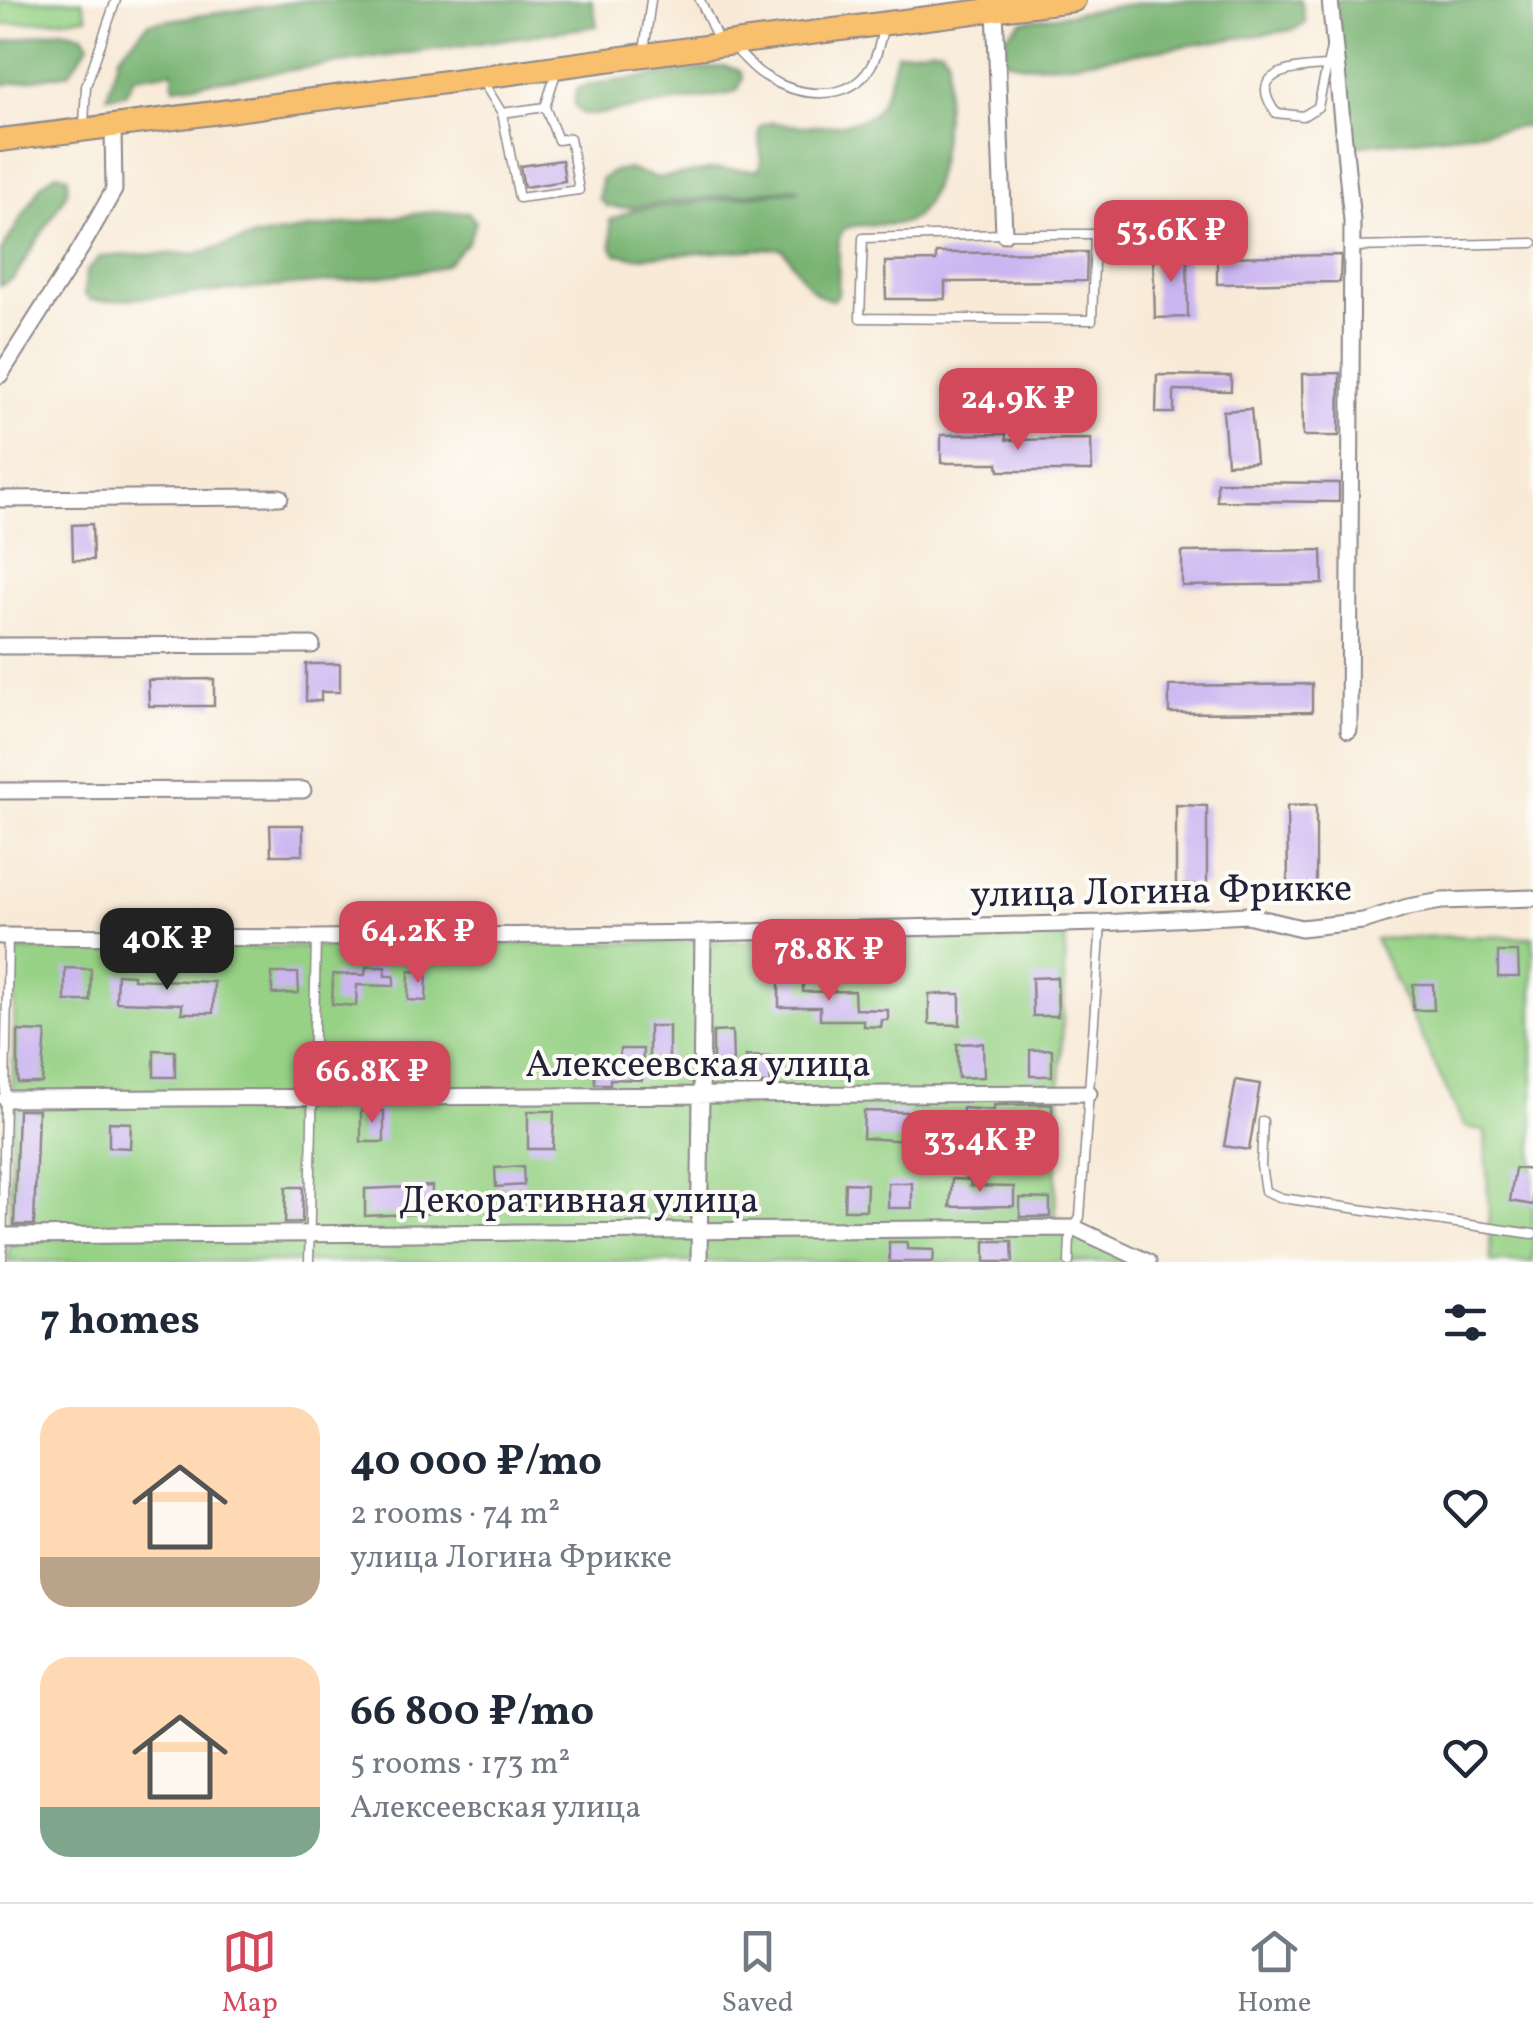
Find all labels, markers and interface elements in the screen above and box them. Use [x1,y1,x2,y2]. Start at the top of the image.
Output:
pin: 53.6K ₽ [1079,200,1263,285]
text: 53.6K ₽ [1116,210,1226,254]
pin: 24.9K ₽ [926,368,1110,453]
text: 24.9K ₽ [961,378,1075,422]
street label: улица Логина Фрикке [970,864,1353,923]
pin: 64.2K ₽ [326,901,510,986]
pin: 40K ₽ [97,908,237,993]
text: 64.2K ₽ [361,911,475,955]
text: 40K ₽ [122,918,212,962]
pin: 78.8K ₽ [737,919,921,1004]
text: 78.8K ₽ [774,929,884,973]
street label: Алексеевская улица [525,1040,871,1093]
pin: 66.8K ₽ [280,1041,464,1126]
text: 66.8K ₽ [315,1051,429,1095]
pin: 33.4K ₽ [888,1110,1072,1195]
text: 33.4K ₽ [924,1120,1036,1164]
street label: Декоративная улица [399,1176,759,1229]
text: 7 homes [40,1293,200,1352]
icon: filters [1438,1295,1493,1350]
text: 40 000 ₽/mo [350,1434,602,1493]
icon: home [120,1447,240,1567]
icon: heart [1438,1480,1493,1535]
text: 2 rooms · 74 m² [350,1493,560,1537]
text: улица Логина Фрикке [350,1537,672,1581]
text: 66 800 ₽/mo [350,1684,594,1743]
icon: home [120,1697,240,1817]
icon: heart [1438,1730,1493,1785]
text: 5 rooms · 173 m² [350,1743,570,1787]
text: Алексеевская улица [350,1787,641,1831]
tab: Map [222,1924,278,2023]
tab: Saved [721,1924,794,2023]
tab: Home [1237,1924,1311,2023]

